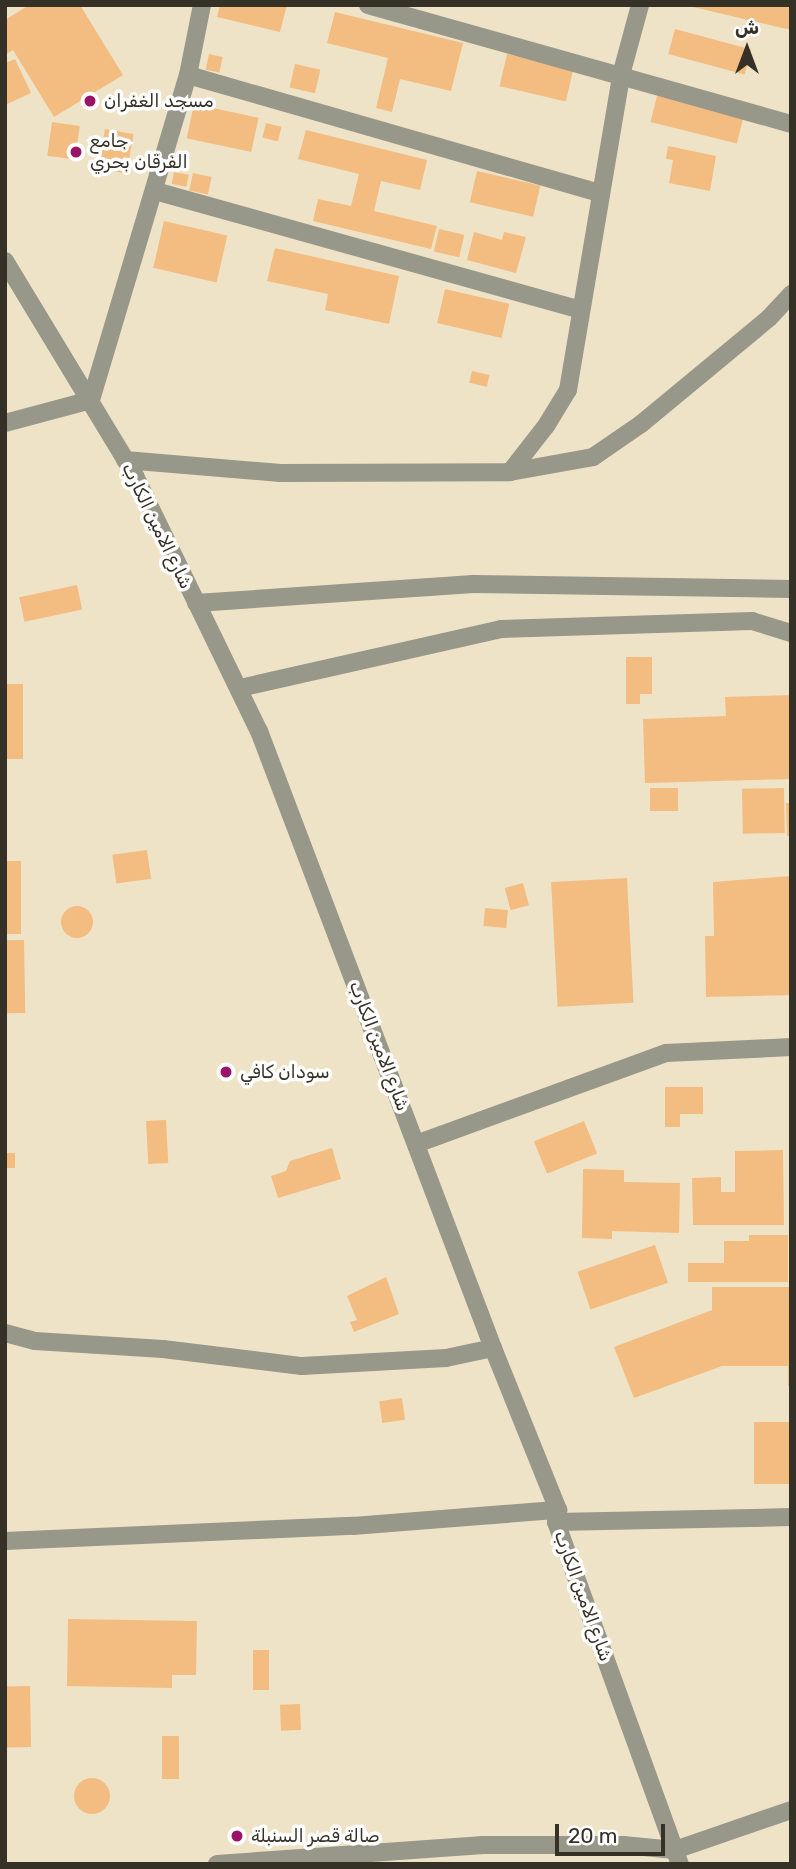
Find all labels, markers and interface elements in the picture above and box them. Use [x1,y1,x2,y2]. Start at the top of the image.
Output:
north arrow [712,14,782,84]
text: ش [735,16,759,39]
place label: مسجد الغفران [104,90,214,112]
marker: مسجد الغفران [82,93,98,109]
place label: جامع الفرقان بحري [90,131,188,174]
marker: جامع الفرقان بحري [68,144,84,160]
street label: شارع الامين الكارب [117,460,197,592]
street label: شارع الامين الكارب [344,978,414,1114]
place label: سودان كافي [240,1061,330,1083]
marker: سودان كافي [218,1064,234,1080]
street label: شارع الامين الكارب [549,1528,617,1664]
scale bar [558,1810,668,1854]
text: 20 m [568,1823,617,1848]
place label: صالة قصر السنبلة [251,1825,379,1847]
marker: صالة قصر السنبلة [229,1828,245,1844]

